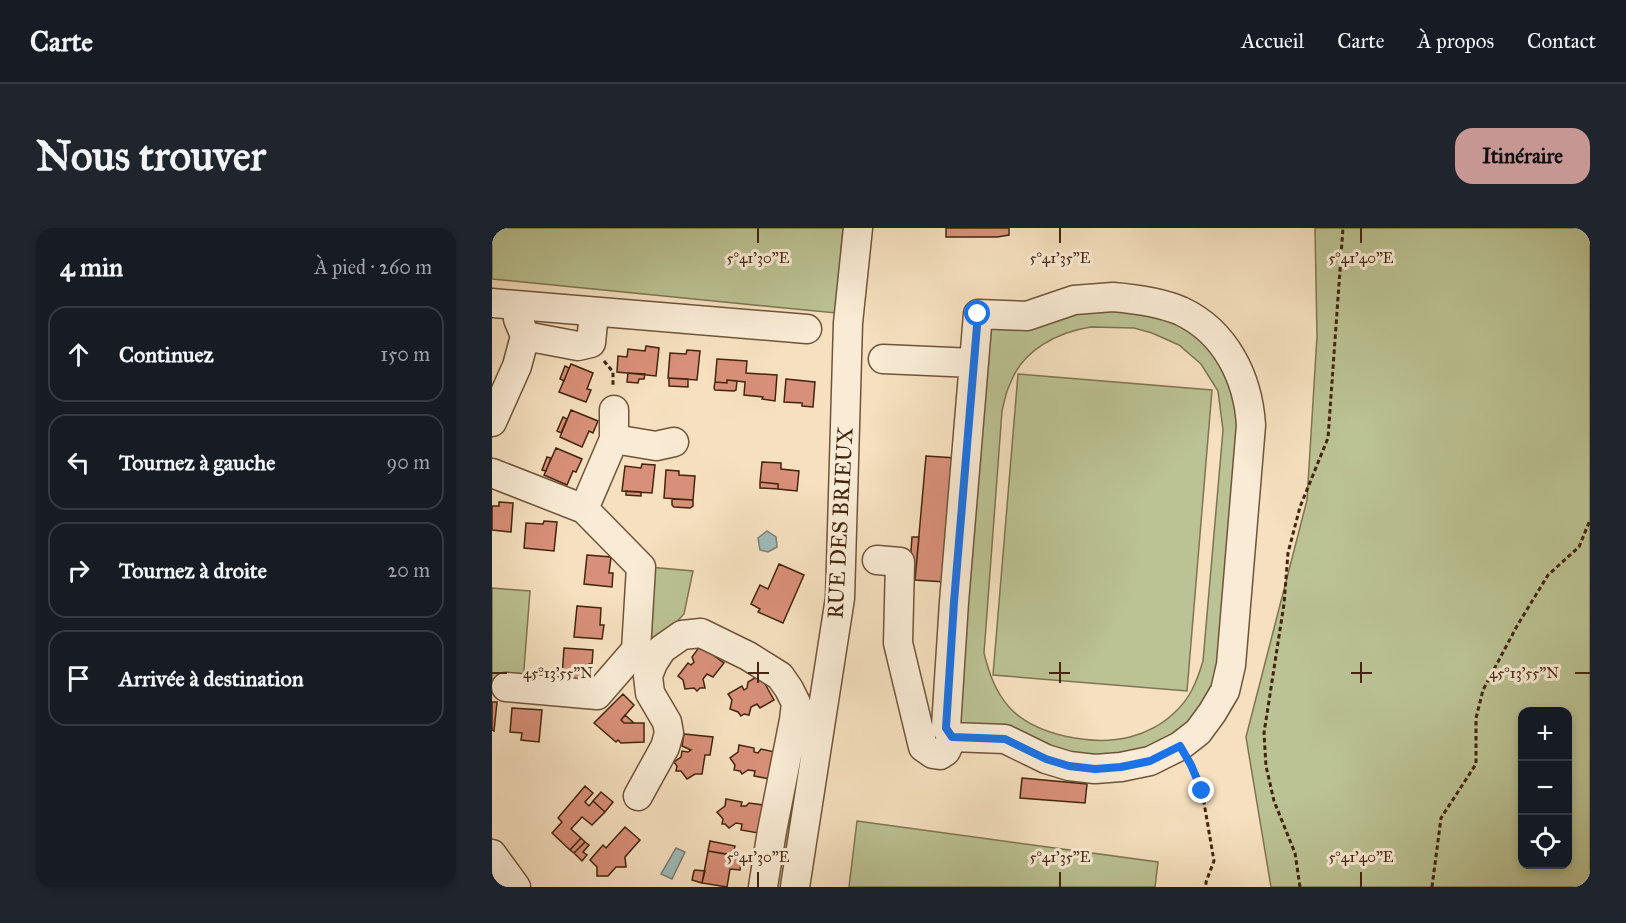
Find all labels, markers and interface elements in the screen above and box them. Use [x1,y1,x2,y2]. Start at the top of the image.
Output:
text: Carte [30,24,93,59]
text: Accueil [1241,28,1304,54]
text: Carte [1337,28,1385,54]
text: À propos [1418,28,1494,54]
text: Contact [1527,28,1596,54]
button: Itinéraire [1455,128,1590,184]
text: Nous trouver [36,130,266,182]
text: 5°41'30"E [727,249,790,267]
text: 5°41'35"E [1029,249,1091,267]
text: 5°41'40"E [1328,249,1394,267]
text: 4 min [60,251,123,283]
text: À pied · 260 m [315,255,432,279]
route start [964,300,990,326]
icon: ahead [62,338,95,371]
text: Continuez [119,341,214,368]
text: 150 m [380,342,430,366]
street label: RUE DES BRIEUX [821,426,859,620]
icon: left [62,446,95,479]
text: Tournez à gauche [119,449,275,476]
text: 90 m [387,450,430,474]
icon: right [62,554,95,587]
text: Tournez à droite [119,557,267,584]
text: 20 m [387,558,430,582]
icon: arrive [62,662,95,695]
text: 45°13'55"N [523,664,593,682]
text: 45°13'55"N [1489,664,1559,682]
text: Arrivée à destination [119,665,304,692]
map controls [1518,707,1572,869]
button: + [1518,707,1572,761]
button: − [1518,761,1572,815]
route end [1188,777,1214,803]
button: locate [1518,815,1572,869]
text: 5°41'30"E [727,848,790,866]
text: 5°41'35"E [1029,848,1091,866]
text: 5°41'40"E [1328,848,1394,866]

